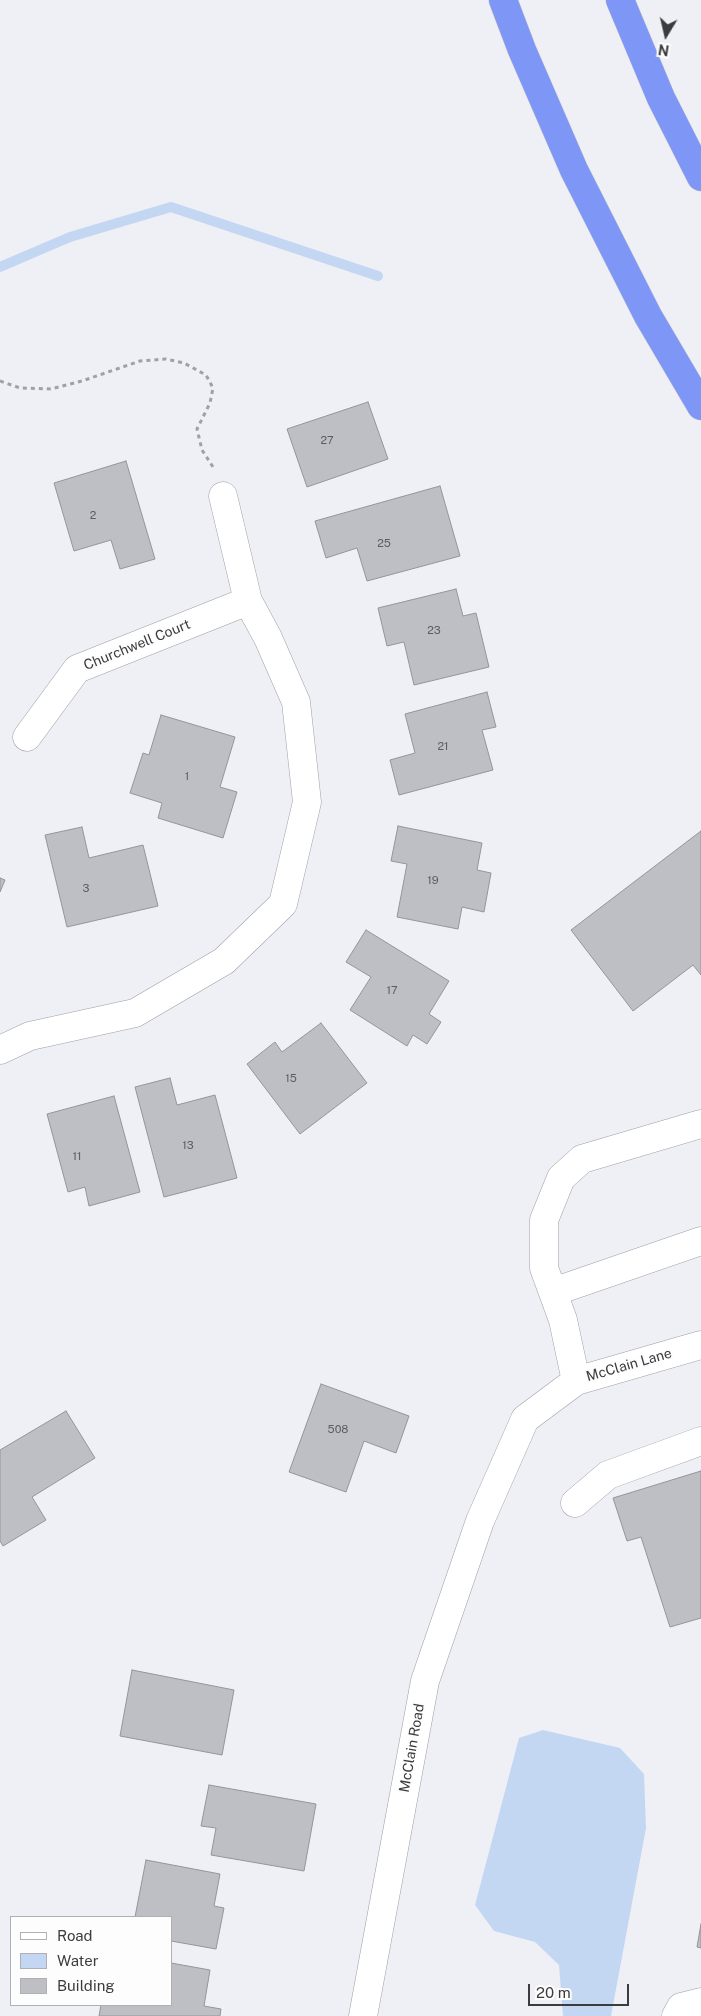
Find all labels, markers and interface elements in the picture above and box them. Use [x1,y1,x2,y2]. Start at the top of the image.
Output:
north arrow [641,10,691,60]
text: N [657,41,670,59]
house number: 27 [320,434,334,448]
house number: 2 [90,509,96,523]
house number: 25 [377,537,391,551]
street label: Churchwell Court [81,616,193,674]
house number: 23 [427,624,441,638]
house number: 21 [437,740,449,754]
house number: 1 [185,770,189,784]
house number: 19 [427,874,439,888]
house number: 3 [83,882,89,896]
house number: 17 [386,984,398,998]
house number: 15 [285,1072,297,1086]
house number: 13 [182,1139,194,1153]
house number: 11 [73,1150,81,1164]
street label: McClain Lane [584,1345,674,1385]
house number: 508 [328,1423,348,1437]
street label: McClain Road [396,1702,428,1794]
legend [10,1916,172,2006]
text: Road [57,1927,93,1944]
text: Water [57,1952,99,1969]
scale bar [531,1974,632,2006]
text: Building [57,1977,115,1994]
text: 20 m [536,1984,571,2001]

